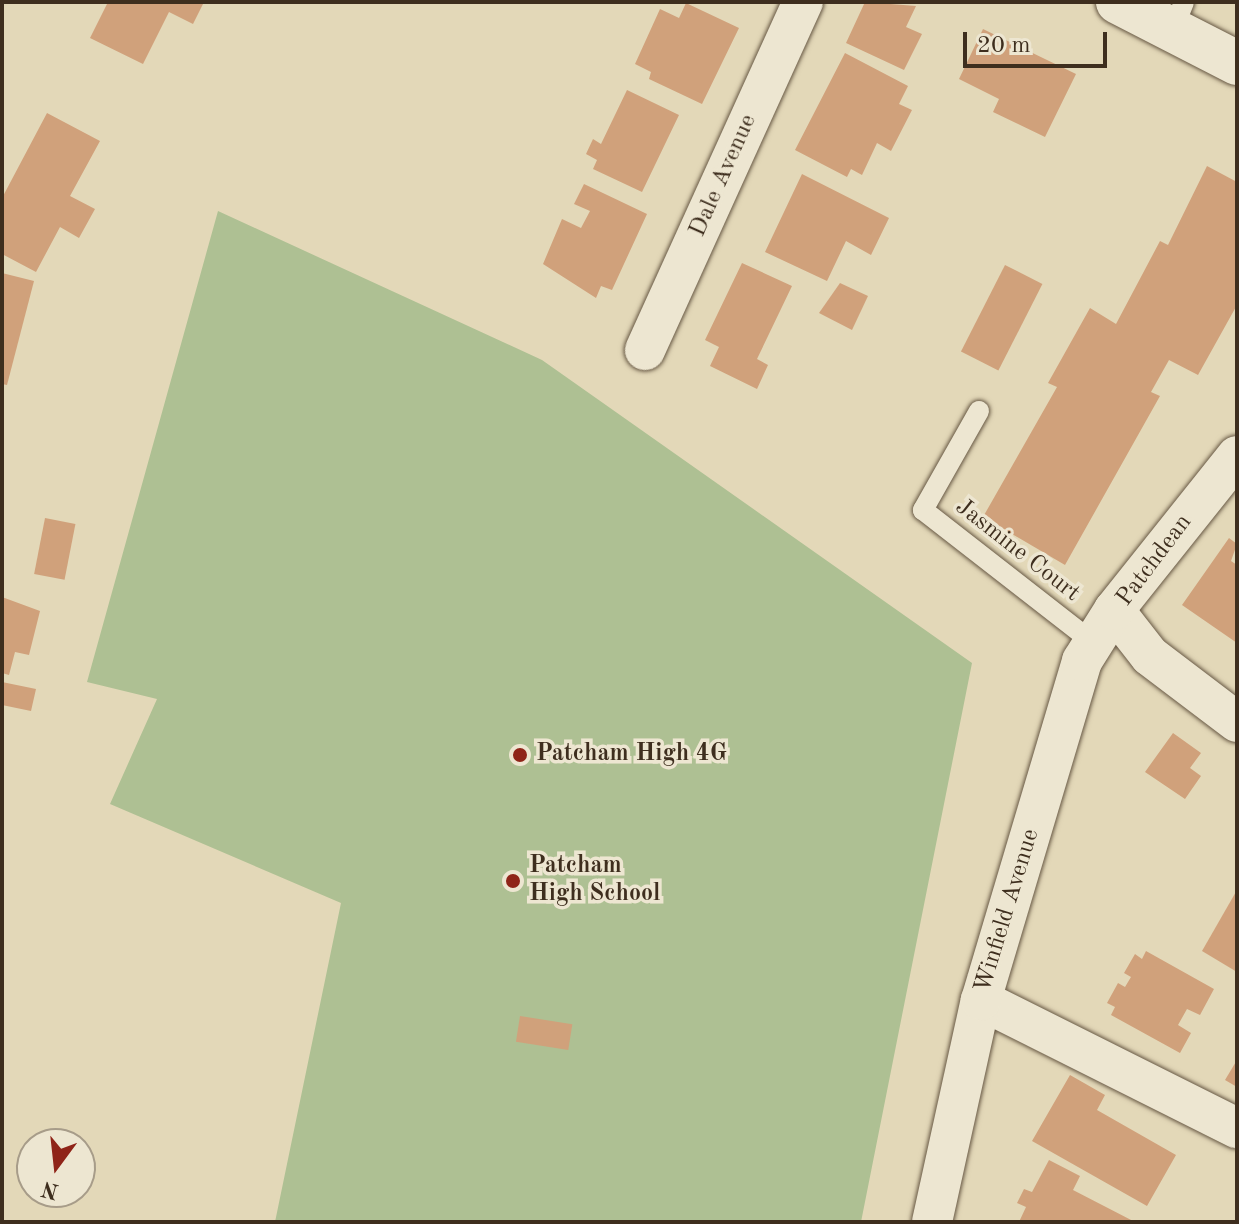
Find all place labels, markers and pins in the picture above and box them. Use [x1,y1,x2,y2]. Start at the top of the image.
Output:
place label: Patcham High 4G [536,741,727,769]
marker: Patcham High 4G [511,746,529,764]
place label: Patcham High School [529,853,660,909]
marker: Patcham High School [504,872,522,890]

